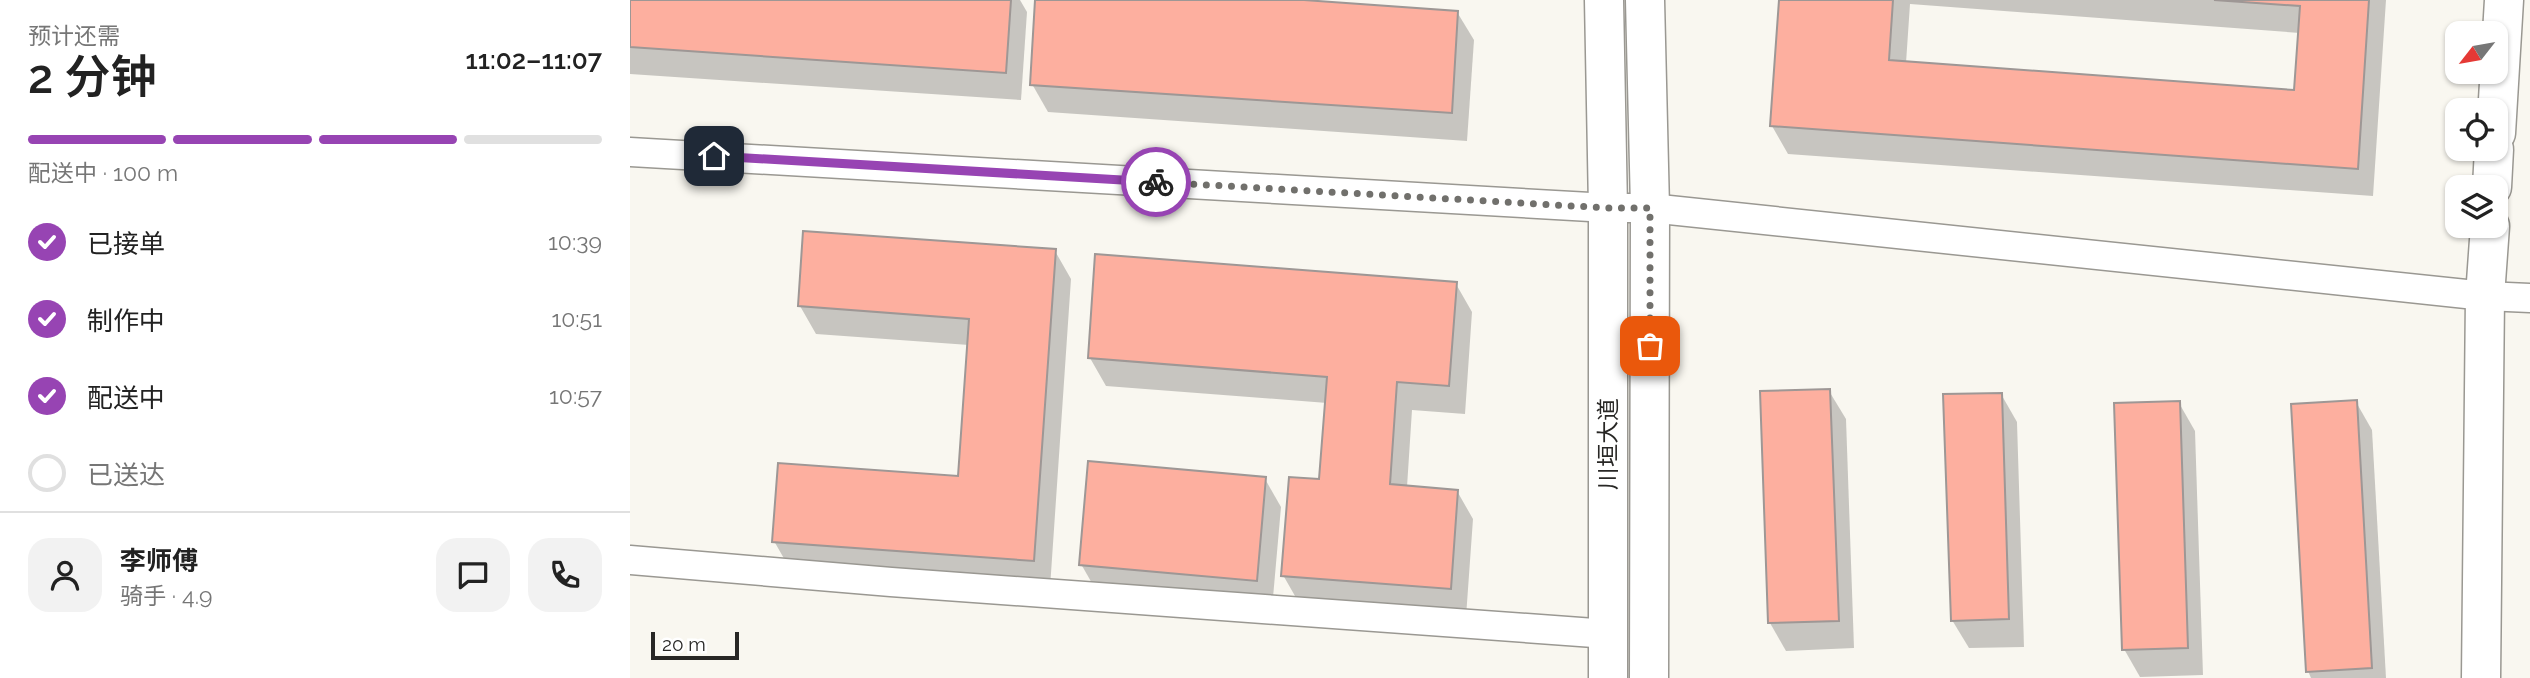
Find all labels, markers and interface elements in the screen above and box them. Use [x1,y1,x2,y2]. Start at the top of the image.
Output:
north arrow [2445,21,2508,84]
map controls [2445,21,2508,238]
text: 预计还需 [28,22,120,49]
text: 11:02–11:07 [466,45,602,75]
text: 2 分钟 [28,50,157,104]
button: locate [2445,98,2508,161]
pin [684,126,744,186]
icon: home [695,137,733,175]
courier [1121,147,1191,217]
text: 配送中 · 100 m [28,159,178,186]
icon: bike [1137,163,1175,201]
button: layers [2445,175,2508,238]
icon: check [28,223,66,261]
text: 10:39 [548,228,602,255]
text: 已接单 [87,229,165,259]
icon: check [28,300,66,338]
text: 10:51 [551,305,602,332]
text: 制作中 [87,306,165,336]
pin [1620,316,1680,376]
icon: bag [1631,327,1669,365]
icon: check [28,377,66,415]
text: 10:57 [549,382,602,409]
text: 配送中 [87,383,165,413]
street label: 川垣大道 [1594,398,1621,490]
text: 已送达 [87,460,165,490]
button: person [28,538,102,612]
button: chat [436,538,510,612]
button: phone [528,538,602,612]
text: 李师傅 [120,546,198,576]
text: 骑手 · 4.9 [120,582,212,609]
scale bar [651,629,738,661]
text: 20 m [662,633,706,655]

